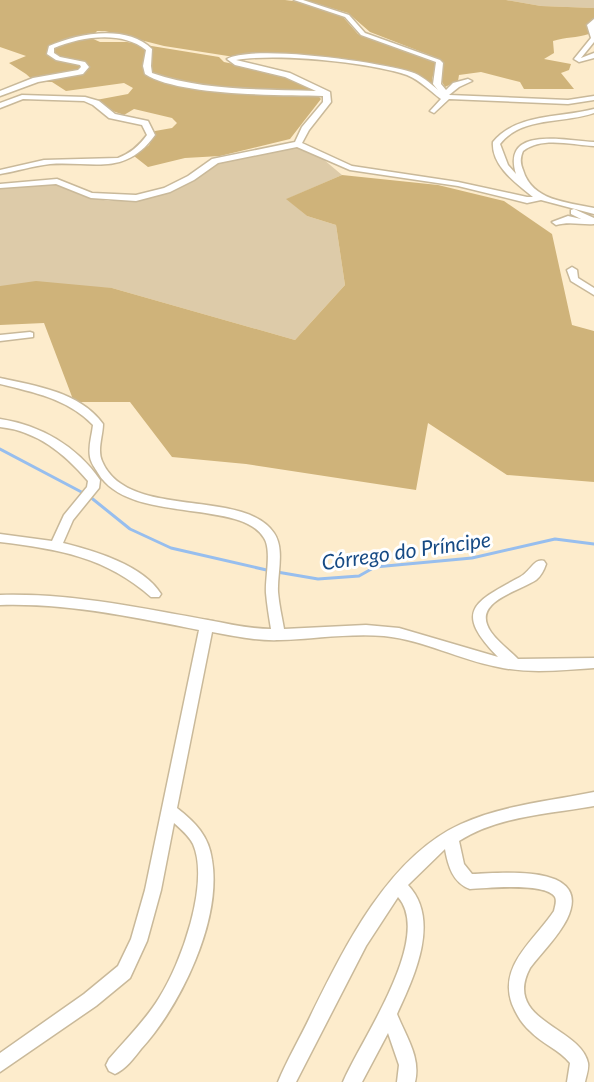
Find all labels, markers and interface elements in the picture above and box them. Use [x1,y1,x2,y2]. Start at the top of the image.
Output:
water label: Córrego do Príncipe [320,526,492,574]

